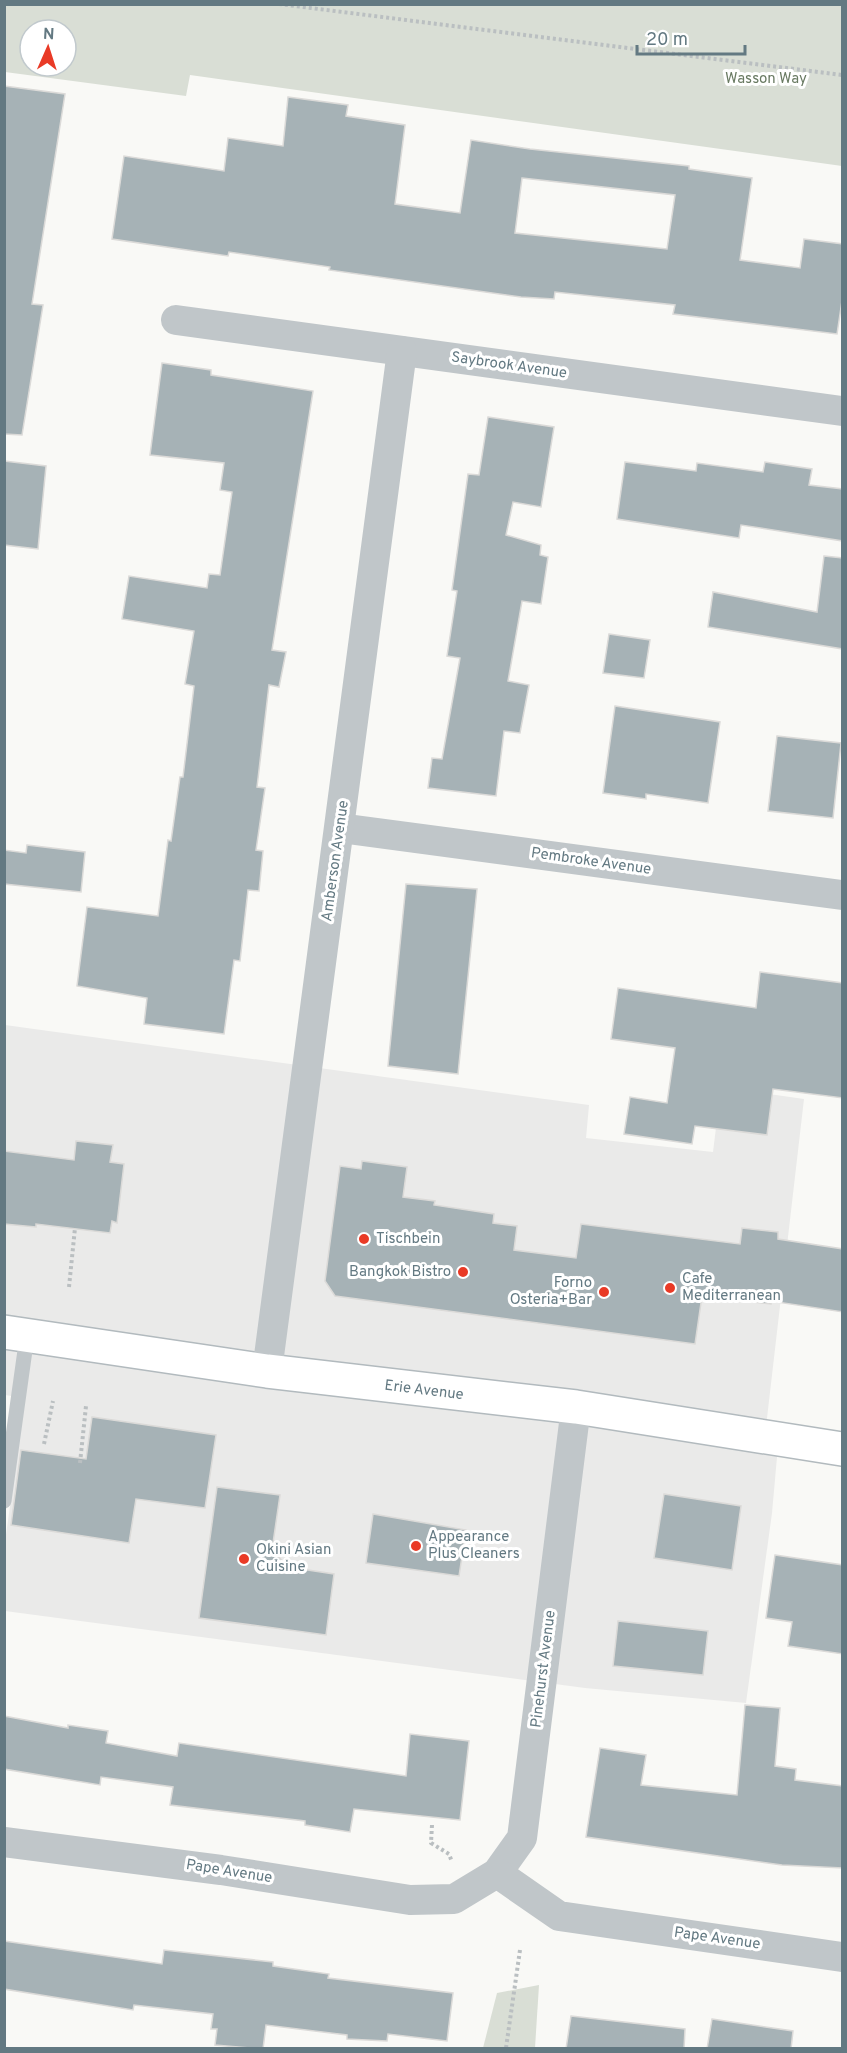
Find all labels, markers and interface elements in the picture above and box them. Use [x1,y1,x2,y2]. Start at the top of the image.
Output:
north arrow [18,18,78,78]
scale bar [637,18,745,56]
text: N [42,25,55,45]
text: 20 m [646,29,688,52]
park label: Wasson Way [725,70,807,89]
street label: Saybrook Avenue [450,348,568,384]
street label: Amberson Avenue [318,799,354,923]
street label: Pembroke Avenue [530,844,652,880]
place label: Tischbein [376,1230,440,1249]
marker: Tischbein [357,1232,371,1246]
place label: Bangkok Bistro [349,1263,451,1282]
marker: Bangkok Bistro [456,1265,470,1279]
place label: Cafe Mediterranean [682,1270,781,1306]
place label: Forno Osteria+Bar [510,1274,592,1310]
marker: Cafe Mediterranean [663,1281,677,1295]
marker: Forno Osteria+Bar [597,1285,611,1299]
street label: Erie Avenue [383,1377,465,1405]
place label: Appearance Plus Cleaners [428,1528,520,1564]
marker: Appearance Plus Cleaners [409,1539,423,1553]
place label: Okini Asian Cuisine [256,1541,331,1577]
marker: Okini Asian Cuisine [237,1552,251,1566]
street label: Pinehurst Avenue [527,1609,561,1729]
street label: Pape Avenue [185,1856,273,1888]
street label: Pape Avenue [673,1924,761,1954]

